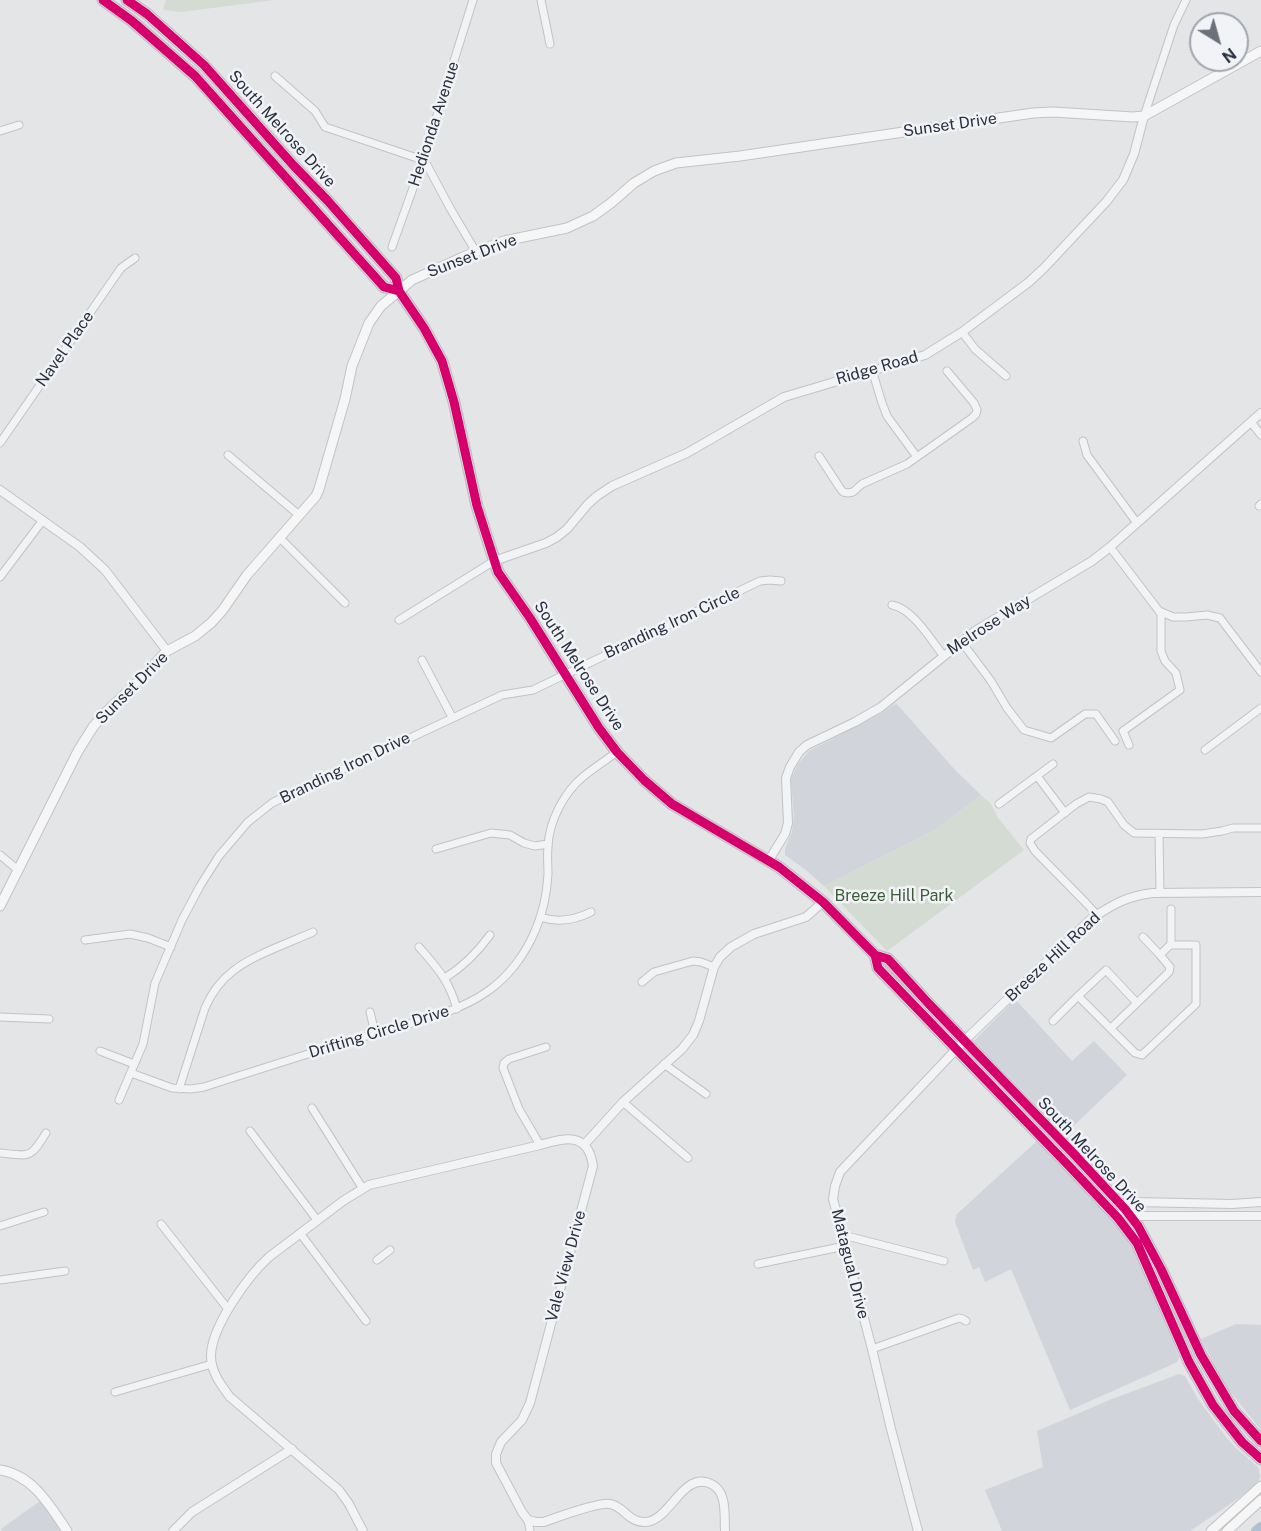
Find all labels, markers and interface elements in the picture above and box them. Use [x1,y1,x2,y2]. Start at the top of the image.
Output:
north arrow [1189,12,1249,72]
text: N [1218,44,1240,67]
street label: Hedionda Avenue [405,59,463,189]
street label: South Melrose Drive [224,67,340,191]
street label: Sunset Drive [902,109,998,141]
street label: Sunset Drive [424,230,520,282]
street label: Navel Place [32,308,98,390]
street label: Ridge Road [834,347,920,389]
street label: Branding Iron Circle [601,583,743,663]
street label: Melrose Way [944,591,1034,659]
street label: South Melrose Drive [530,598,628,734]
street label: Sunset Drive [92,648,172,728]
street label: Branding Iron Drive [277,728,413,808]
park label: Breeze Hill Park [834,886,954,906]
street label: Breeze Hill Road [1001,908,1105,1006]
street label: Drifting Circle Drive [306,1001,452,1063]
street label: South Melrose Drive [1034,1093,1150,1217]
street label: Matagual Drive [827,1207,873,1321]
street label: Vale View Drive [542,1208,590,1324]

